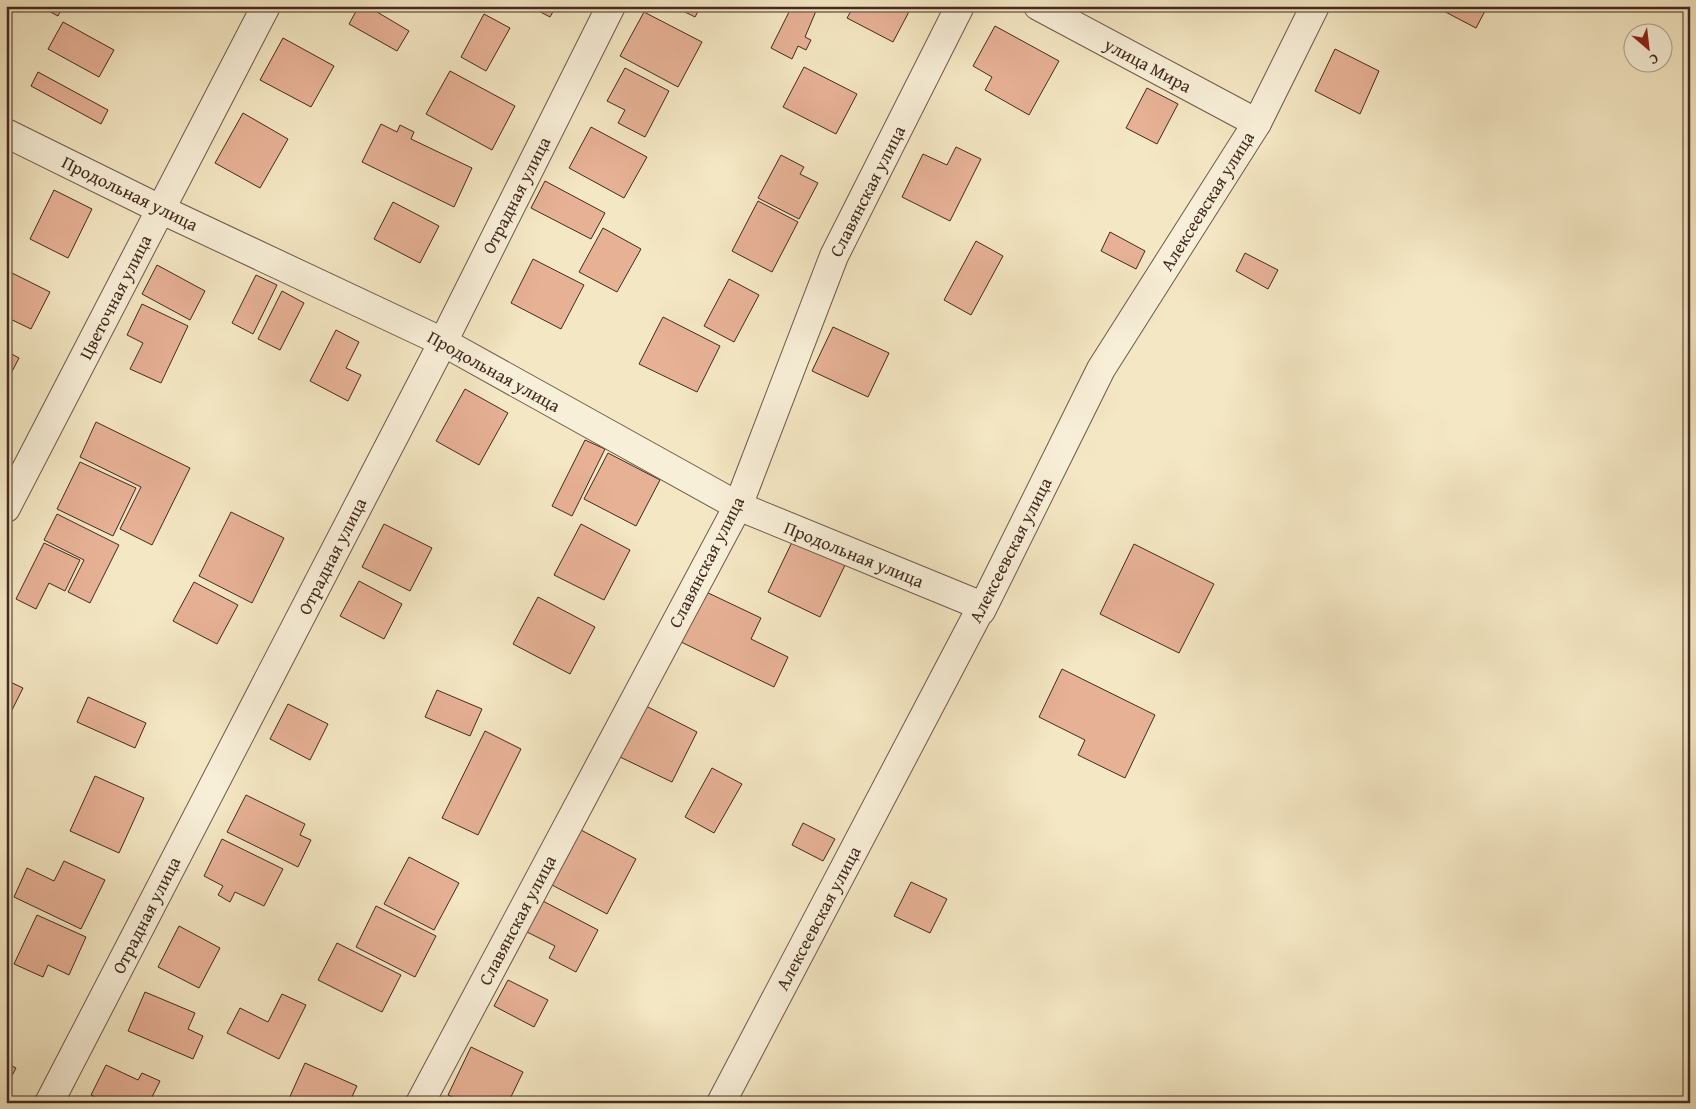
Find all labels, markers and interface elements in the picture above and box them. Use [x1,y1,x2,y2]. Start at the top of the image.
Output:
north arrow [1624,22,1674,72]
street label: улица Мира [1099,30,1197,100]
text: С [1646,49,1662,70]
street label: Славянская улица [822,120,912,261]
street label: Алексеевская улица [1153,126,1261,276]
street label: Отрадная улица [475,131,557,258]
street label: Продольная улица [57,148,203,238]
street label: Цветочная улица [72,229,158,364]
street label: Продольная улица [422,323,566,419]
street label: Алексеевская улица [962,472,1059,627]
street label: Славянская улица [661,491,751,632]
street label: Отрадная улица [291,492,373,619]
street label: Продольная улица [780,514,928,595]
street label: Алексеевская улица [769,841,868,995]
street label: Славянская улица [471,850,563,990]
street label: Отрадная улица [105,851,187,978]

